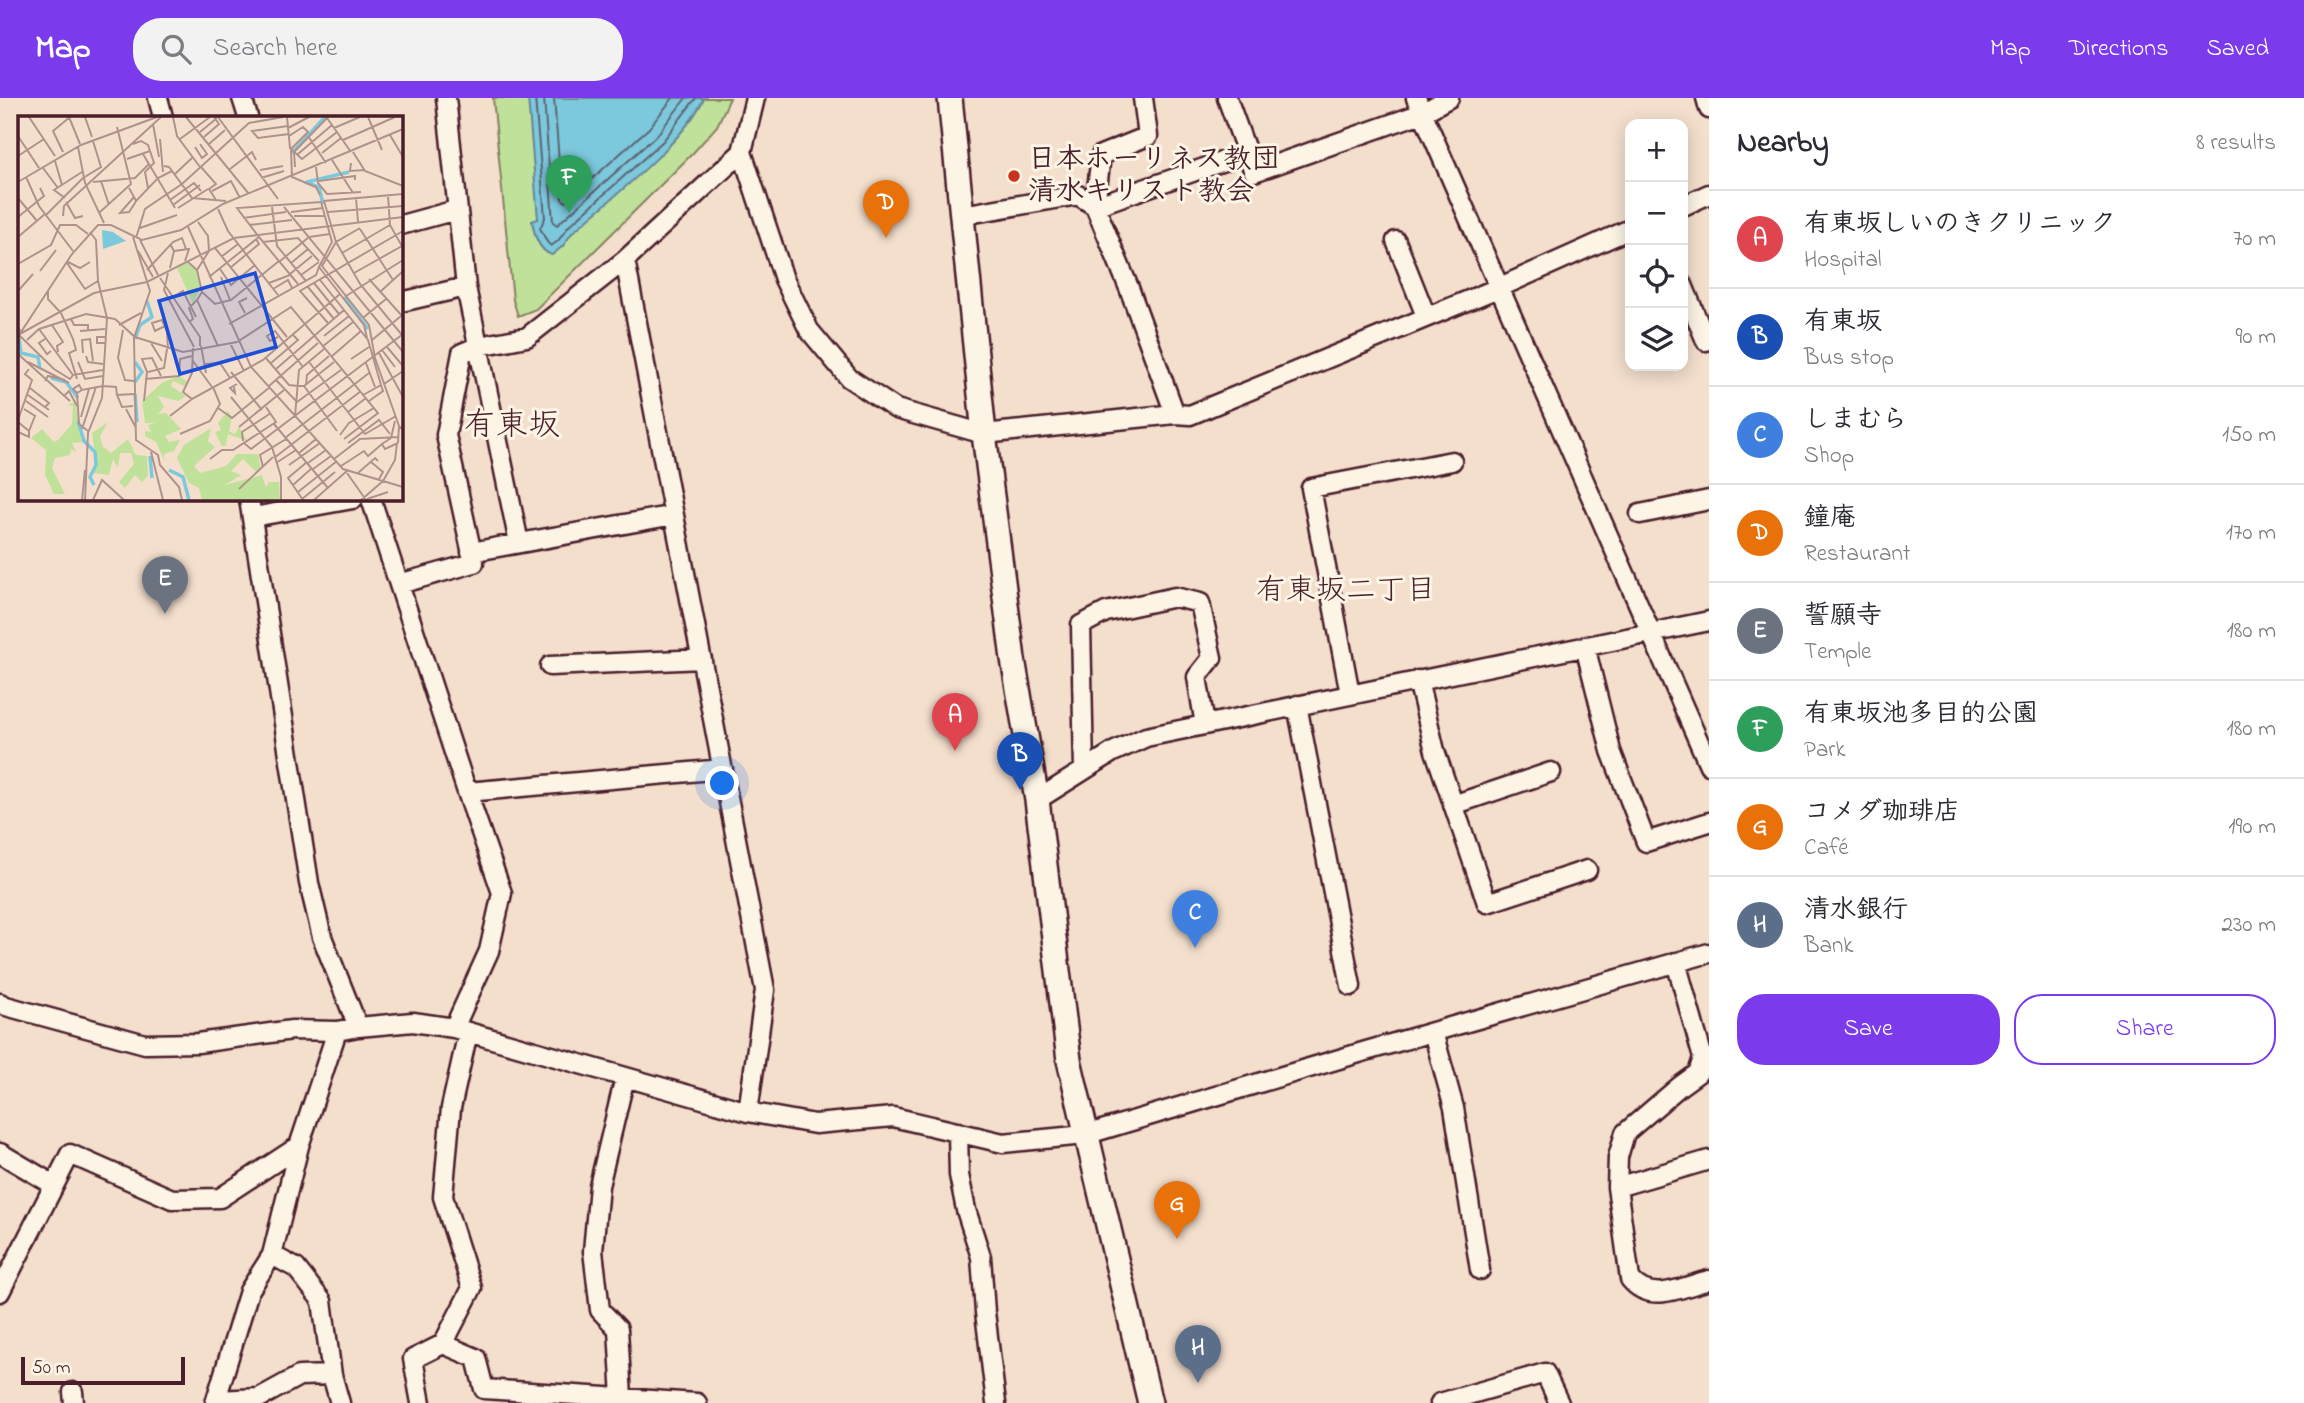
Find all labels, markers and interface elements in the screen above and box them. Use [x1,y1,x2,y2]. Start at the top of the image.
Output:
search box [133,18,623,81]
text: Map [35,25,91,73]
icon: search [157,30,195,68]
text: Search here [213,30,337,68]
text: Map [1990,32,2031,67]
text: Directions [2069,32,2168,67]
text: Saved [2206,32,2269,67]
inset map [18,116,402,500]
map controls [1625,119,1688,371]
button: + [1625,119,1688,182]
text: Nearby [1737,122,1829,166]
text: 8 results [2196,127,2276,160]
place label: 日本ホーリネス教団 清水キリスト教会 [1028,140,1279,213]
pin: F [546,155,592,213]
marker: 日本ホーリネス教団 清水キリスト教会 [1006,168,1022,184]
pin: D [863,180,909,238]
button: − [1625,182,1688,245]
text: 有東坂しいのきクリニック [1804,206,2116,244]
text: A [1753,223,1767,256]
text: 70 m [2233,223,2276,256]
text: Hospital [1804,244,1882,277]
button: locate [1625,245,1688,308]
text: 有東坂 [1804,304,1882,342]
button: layers [1625,308,1688,371]
text: B [1752,321,1768,354]
text: 90 m [2236,321,2276,354]
text: Bus stop [1804,342,1894,375]
text: しまむら [1804,402,1908,440]
district label: 有東坂 [464,403,560,450]
text: C [1754,419,1766,452]
text: 150 m [2222,419,2276,452]
text: Shop [1804,440,1854,473]
text: 鐘庵 [1804,500,1856,538]
text: D [1752,517,1768,550]
text: 170 m [2226,517,2276,550]
text: Restaurant [1804,538,1911,571]
pin: E [142,556,188,614]
district label: 有東坂二丁目 [1256,570,1436,614]
text: 誓願寺 [1804,598,1882,636]
text: E [1753,615,1767,648]
text: 180 m [2227,615,2276,648]
text: Temple [1804,636,1871,669]
pin: A [932,693,978,751]
text: 有東坂池多目的公園 [1804,696,2038,734]
text: F [1753,713,1767,746]
text: 180 m [2227,713,2276,746]
pin: B [997,732,1043,790]
text: Park [1804,734,1846,767]
your location [705,766,739,800]
text: コメダ珈琲店 [1804,794,1960,832]
text: G [1753,811,1767,844]
text: 190 m [2228,811,2276,844]
text: Café [1804,832,1849,865]
pin: C [1172,890,1218,948]
text: 清水銀行 [1804,892,1908,930]
text: H [1753,909,1767,942]
text: 230 m [2222,909,2276,942]
text: Bank [1804,930,1853,963]
button: Save [1737,994,2000,1065]
button: Share [2014,994,2276,1065]
pin: G [1154,1181,1200,1239]
pin: H [1175,1325,1221,1383]
scale bar [21,1354,186,1386]
text: 50 m [32,1355,71,1382]

